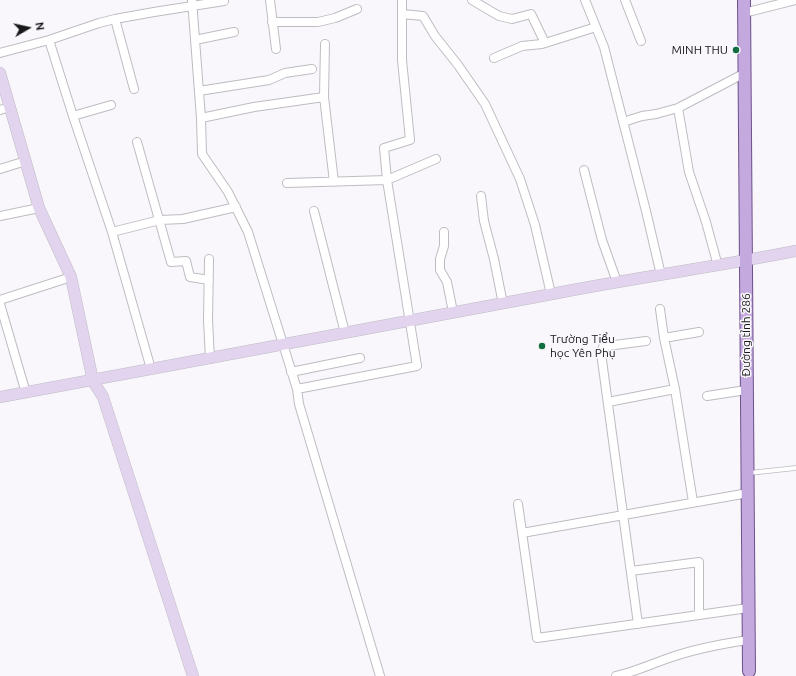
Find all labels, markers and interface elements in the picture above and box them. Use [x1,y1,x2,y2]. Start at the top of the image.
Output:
north arrow [8,8,48,48]
text: N [33,21,46,31]
place label: MINH THU [672,43,728,57]
marker: MINH THU [731,45,741,55]
street label: Đường tỉnh 286 [739,293,753,377]
place label: Trường Tiểu học Yên Phụ [550,332,616,360]
marker: Trường Tiểu học Yên Phụ [537,341,547,351]

